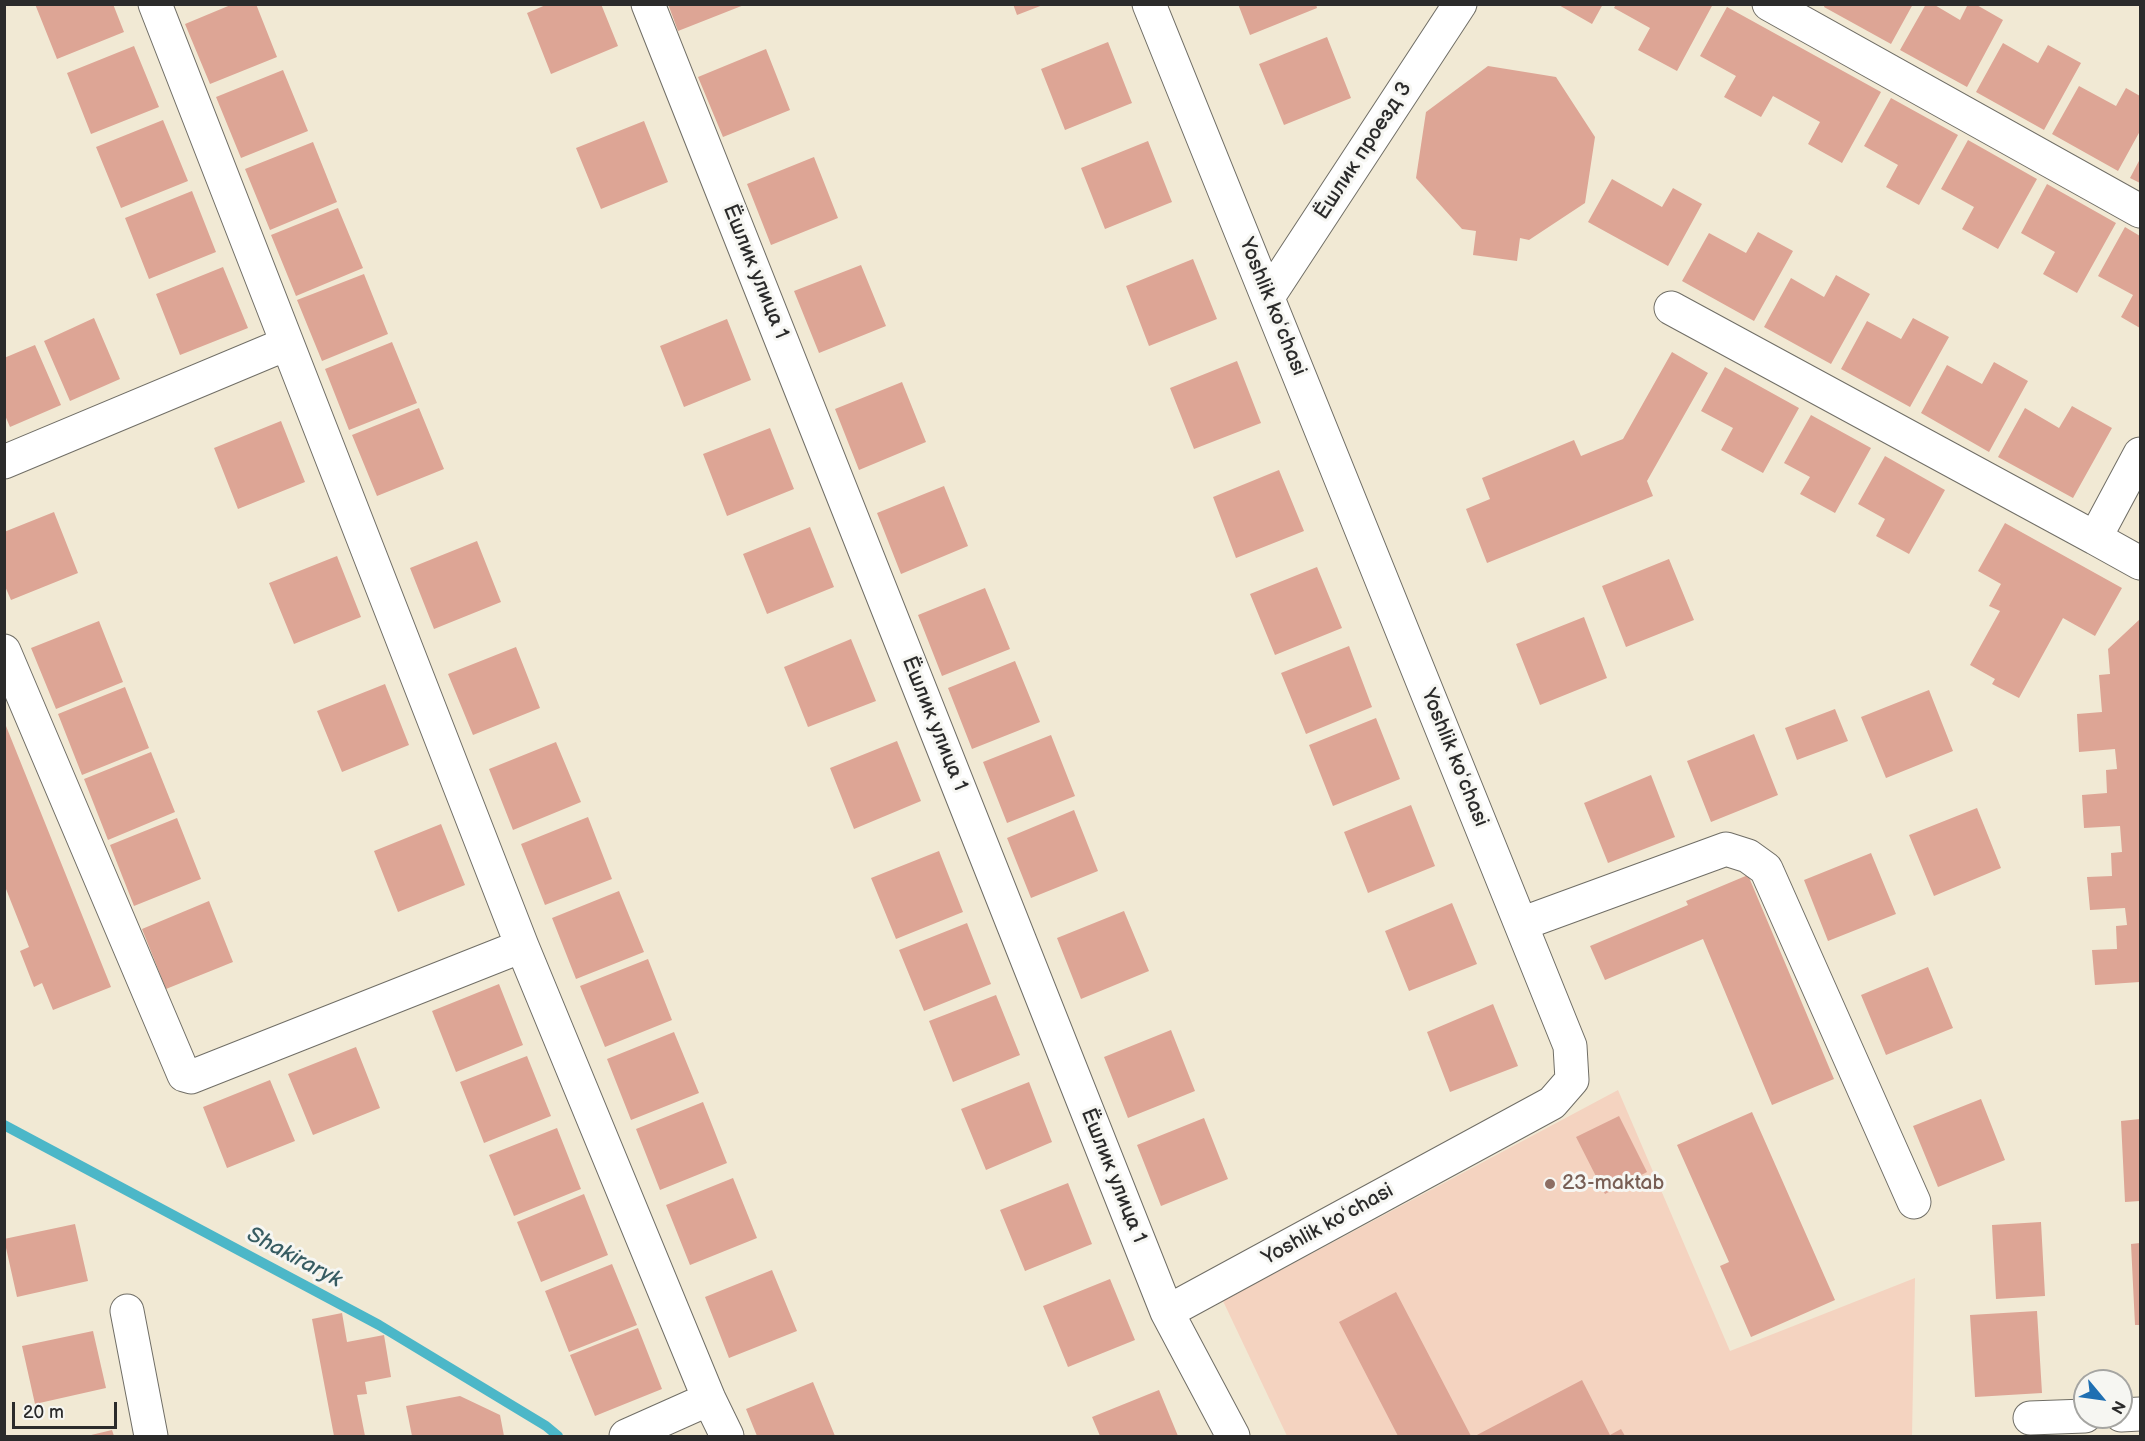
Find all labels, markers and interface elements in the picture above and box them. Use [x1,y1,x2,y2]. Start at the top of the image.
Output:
street label: Ёшлик проезд 3 [1310,77,1418,225]
street label: Ёшлик улица 1 [717,201,793,343]
street label: Yoshlik koʻchasi [1233,234,1311,380]
street label: Ёшлик улица 1 [896,653,972,795]
street label: Yoshlik koʻchasi [1415,685,1493,831]
street label: Ёшлик улица 1 [1075,1105,1151,1247]
place label: 23-maktab [1562,1171,1664,1197]
marker: 23-maktab [1543,1177,1557,1191]
street label: Yoshlik koʻchasi [1258,1178,1398,1272]
water label: Shakiraryk [242,1222,346,1294]
north arrow [2073,1369,2133,1429]
scale bar [15,1390,120,1428]
text: N [2106,1397,2129,1417]
text: 20 m [23,1402,64,1423]

